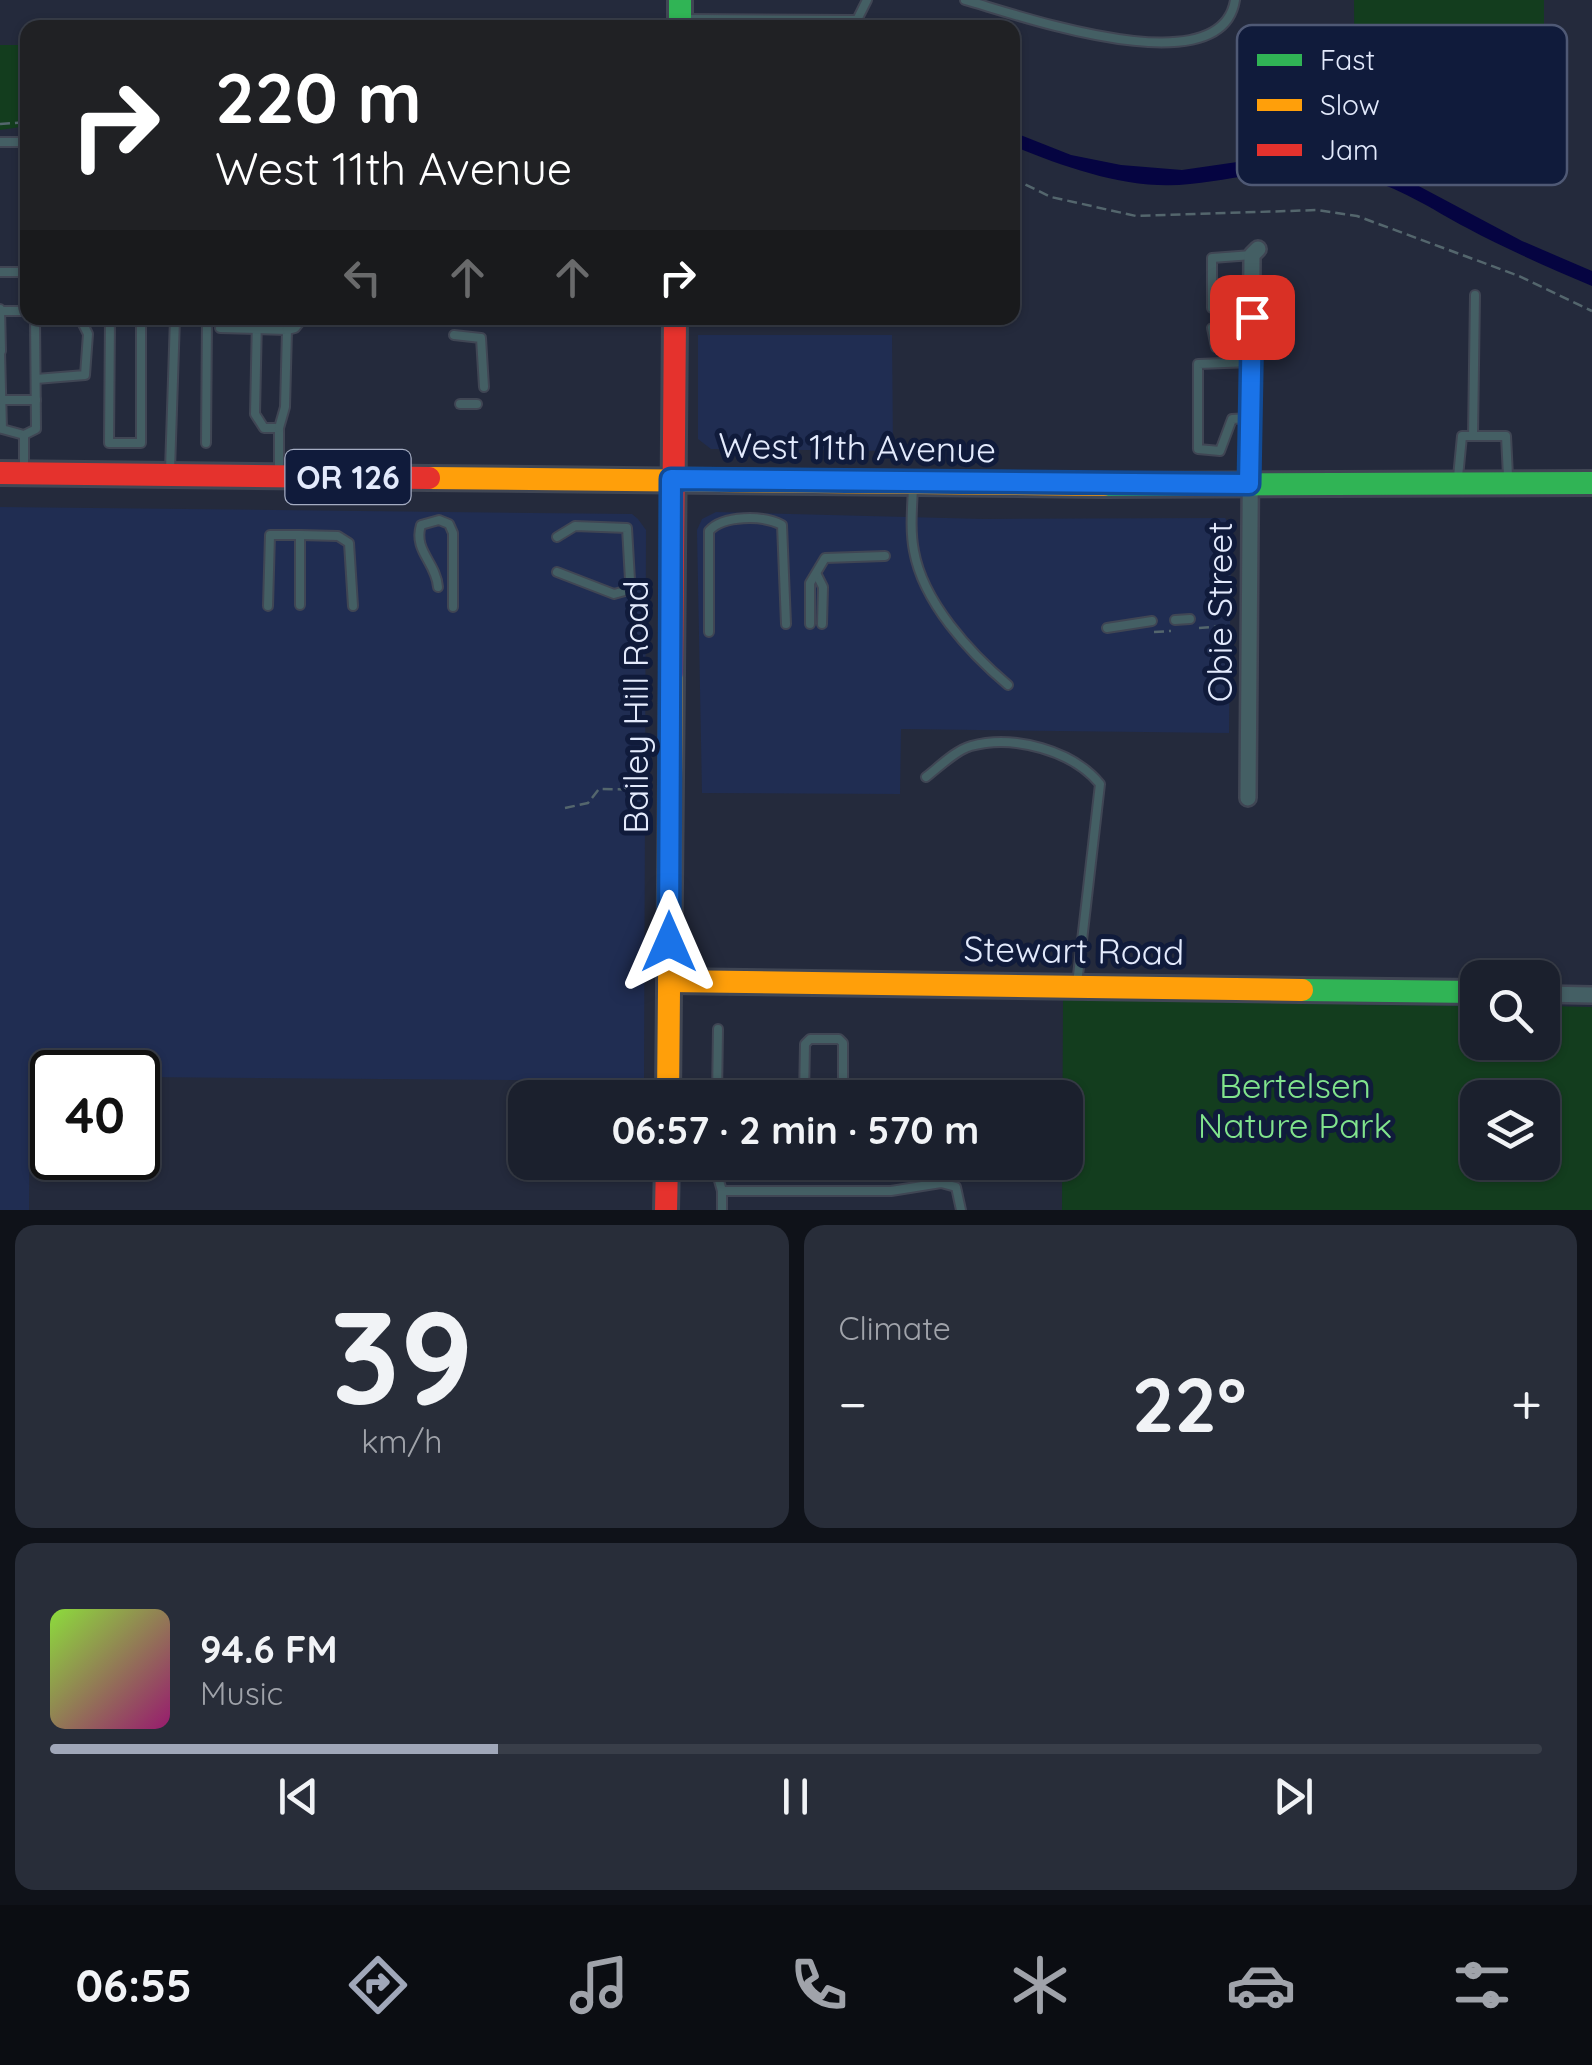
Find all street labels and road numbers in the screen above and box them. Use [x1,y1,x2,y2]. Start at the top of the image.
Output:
street label: West 11th Avenue [718,423,996,471]
road number: OR 126 [286,450,410,504]
street label: Obie Street [1197,522,1241,702]
street label: Bailey Hill Road [613,580,657,834]
street label: Stewart Road [963,926,1185,974]

